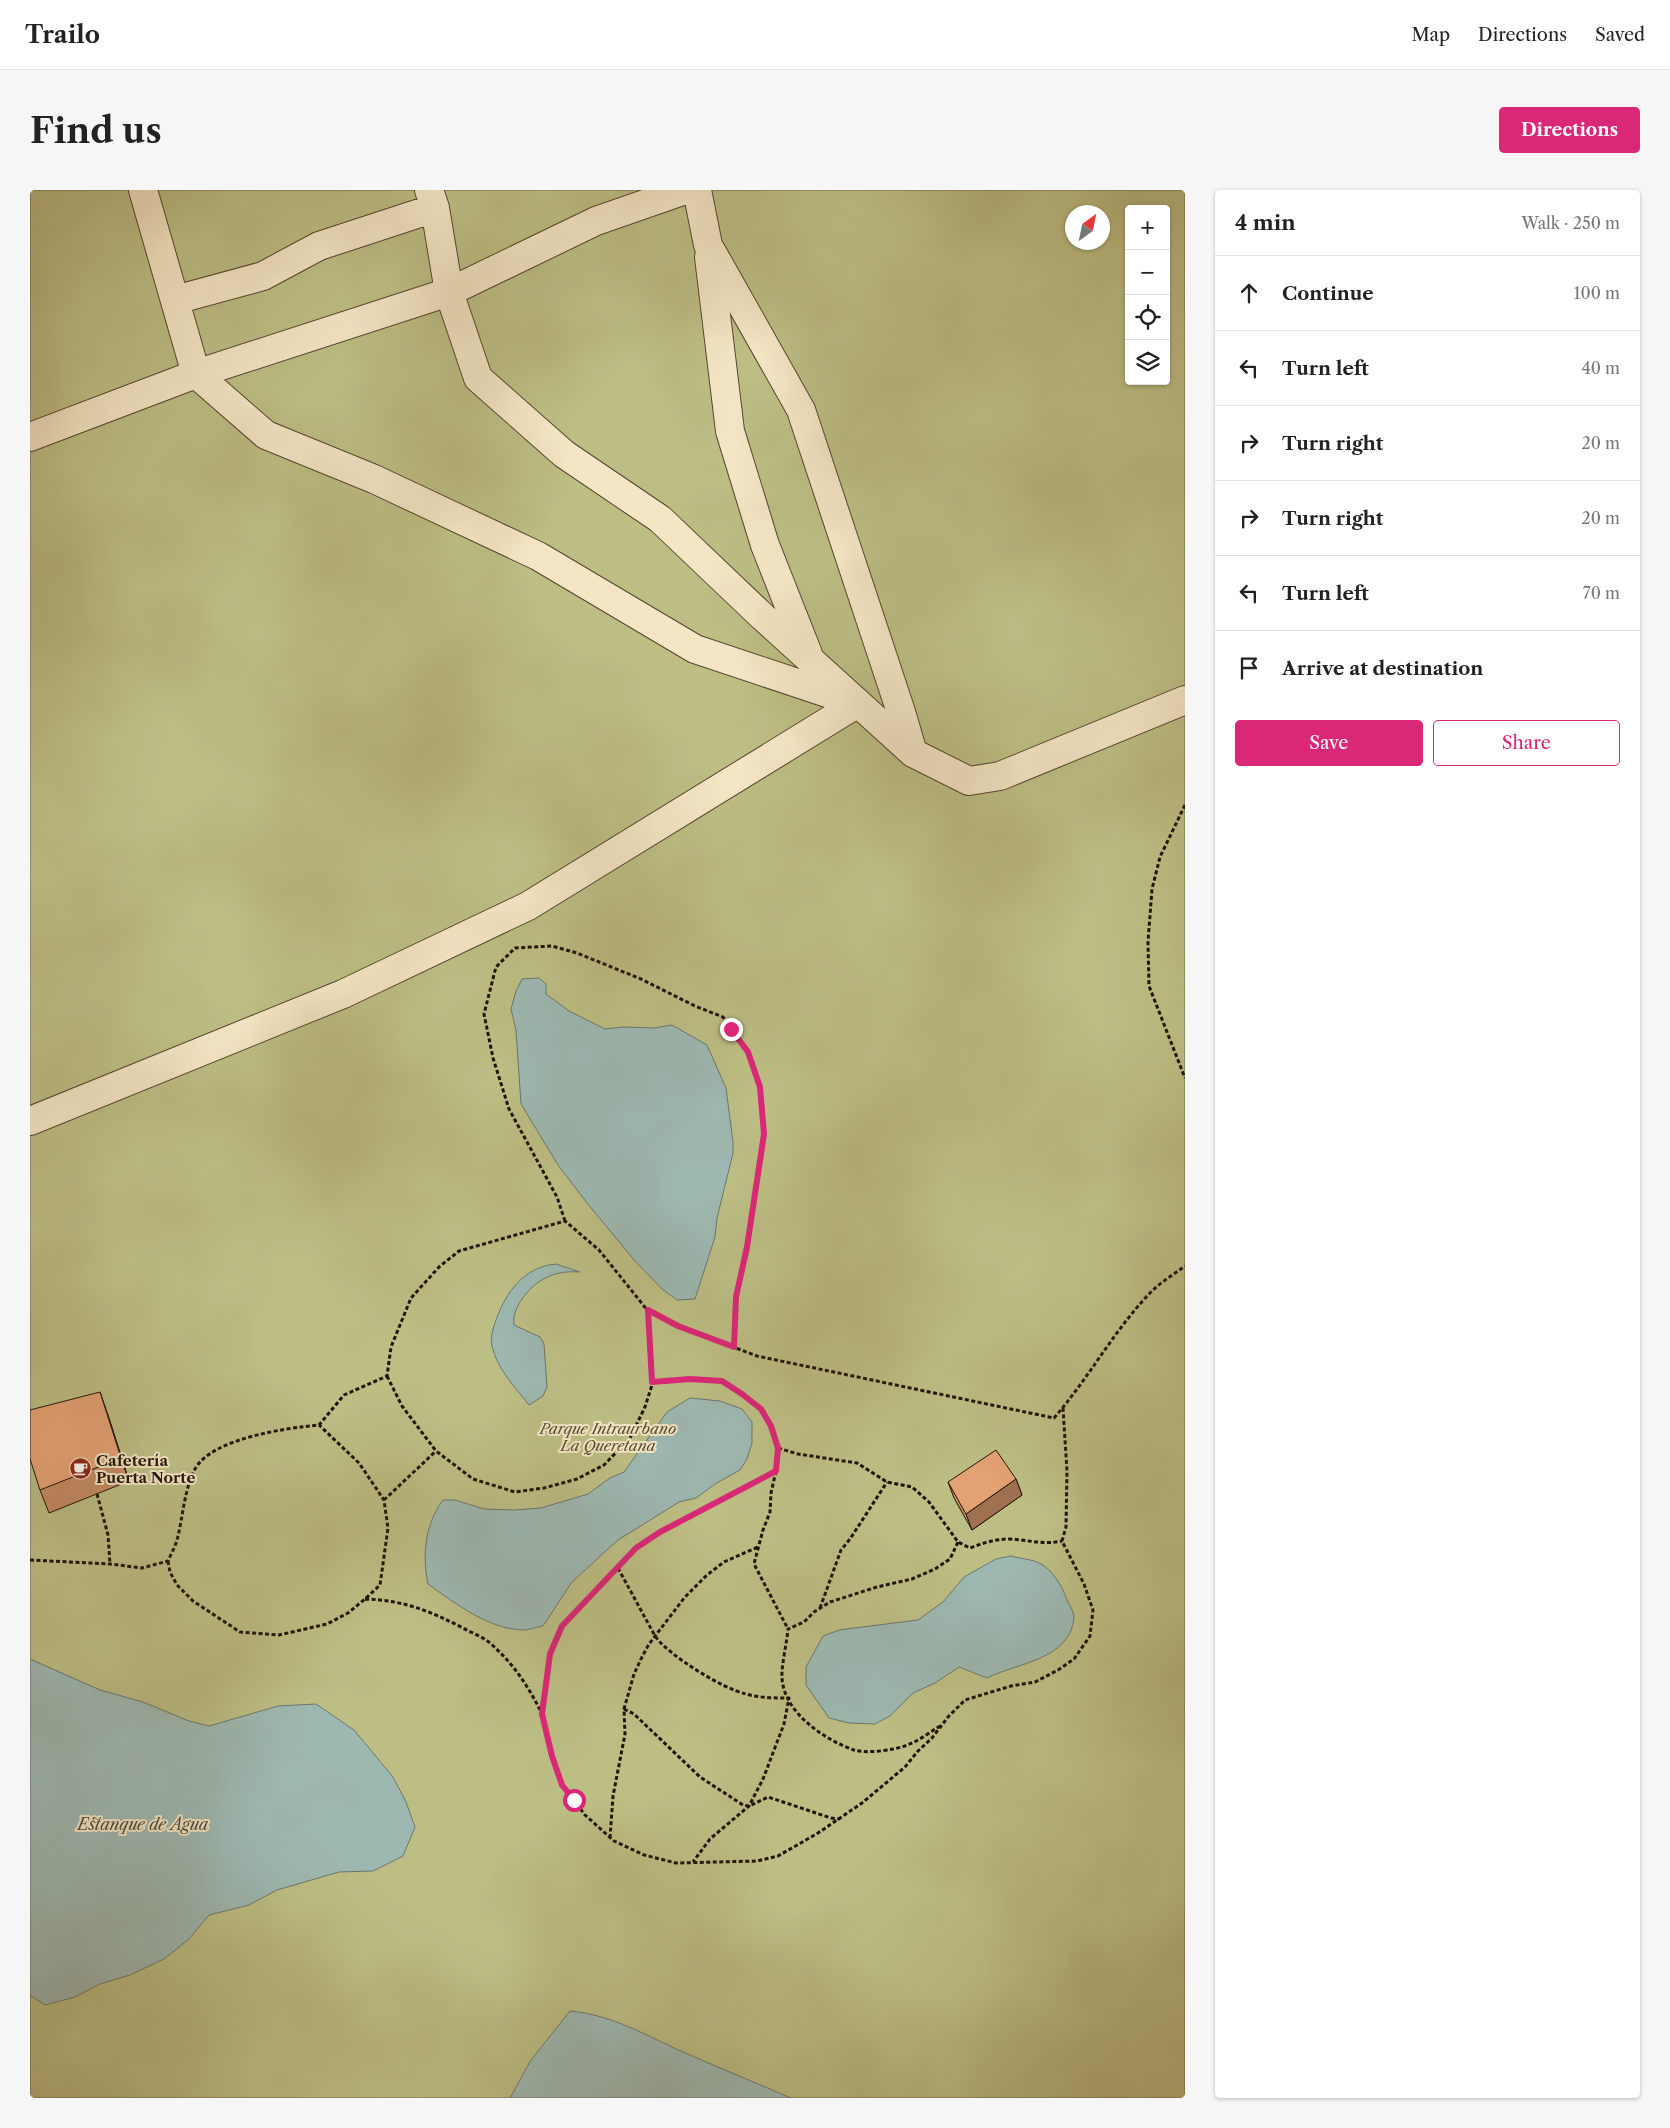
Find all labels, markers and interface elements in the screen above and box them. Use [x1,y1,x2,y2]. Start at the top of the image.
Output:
text: Trailo [25,20,100,49]
text: Map [1411,24,1450,46]
text: Directions [1478,24,1567,46]
text: Saved [1595,24,1645,46]
button: Directions [1499,107,1640,153]
text: Find us [30,109,162,152]
north arrow [1065,205,1110,250]
map controls [1125,205,1170,385]
button: + [1125,205,1170,250]
text: 4 min [1235,210,1296,235]
text: Walk · 250 m [1522,213,1620,233]
button: − [1125,250,1170,295]
icon: ahead [1235,279,1263,307]
text: Continue [1282,282,1374,305]
text: 100 m [1574,283,1620,303]
button: locate [1125,295,1170,340]
button: layers [1125,340,1170,385]
icon: left [1235,354,1263,382]
text: Turn left [1282,357,1369,380]
text: 40 m [1581,358,1620,378]
icon: right [1235,429,1263,457]
text: Turn right [1282,432,1383,455]
text: 20 m [1581,433,1620,453]
icon: right [1235,504,1263,532]
text: Turn right [1282,507,1383,530]
text: 20 m [1581,508,1620,528]
icon: left [1235,579,1263,607]
text: Turn left [1282,582,1369,605]
text: 70 m [1583,583,1620,603]
icon: arrive [1235,654,1263,682]
text: Arrive at destination [1282,657,1483,680]
button: Save [1235,720,1423,766]
button: Share [1433,720,1620,766]
route end [720,1018,743,1041]
park label: Parque Intraurbano La Queretana [539,1419,676,1455]
place label: Cafetería Puerta Norte [96,1451,195,1487]
cafe icon: Cafetería Puerta Norte [68,1457,92,1481]
route start [563,1789,586,1812]
water label: Estanque de Agua [76,1814,209,1834]

